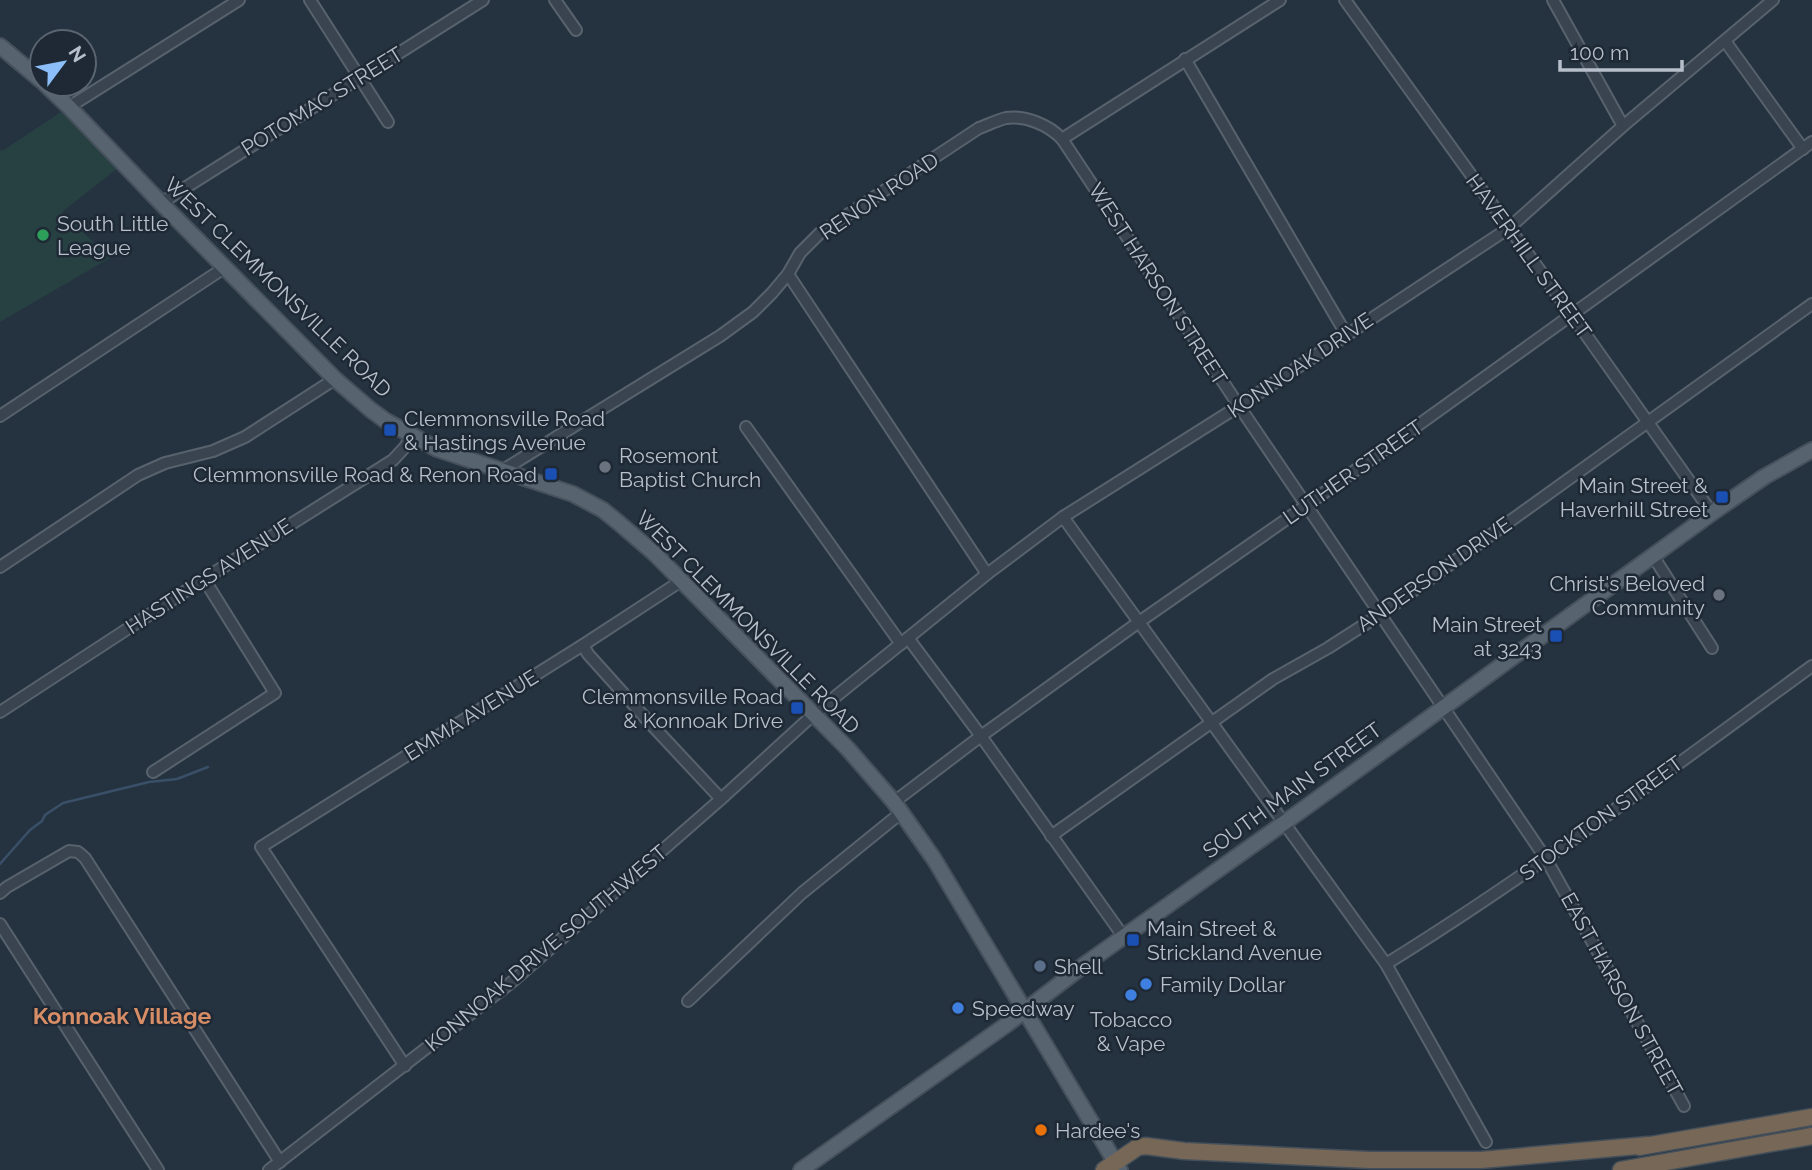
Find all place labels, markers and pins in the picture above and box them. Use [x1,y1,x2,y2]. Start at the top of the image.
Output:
place label: South Little League [57,211,168,260]
marker: South Little League [35,227,51,243]
place label: Clemmonsville Road & Hastings Avenue [404,406,605,455]
marker: Clemmonsville Road & Hastings Avenue [382,422,398,438]
place label: Rosemont Baptist Church [619,443,761,492]
marker: Rosemont Baptist Church [597,459,613,475]
place label: Clemmonsville Road & Renon Road [193,462,537,487]
marker: Clemmonsville Road & Renon Road [543,466,559,482]
place label: Main Street & Haverhill Street [1560,473,1708,522]
marker: Main Street & Haverhill Street [1714,489,1730,505]
place label: Christ's Beloved Community [1549,571,1705,620]
marker: Christ's Beloved Community [1711,587,1727,603]
place label: Main Street at 3243 [1432,612,1542,661]
marker: Main Street at 3243 [1548,628,1564,644]
place label: Clemmonsville Road & Konnoak Drive [582,684,783,733]
marker: Clemmonsville Road & Konnoak Drive [789,700,805,716]
place label: Main Street & Strickland Avenue [1147,916,1322,965]
marker: Main Street & Strickland Avenue [1125,932,1141,948]
place label: Shell [1054,954,1103,979]
marker: Shell [1032,958,1048,974]
place label: Family Dollar [1160,972,1286,997]
marker: Family Dollar [1138,976,1154,992]
marker: Tobacco & Vape [1123,987,1139,1003]
place label: Speedway [972,996,1075,1021]
marker: Speedway [950,1000,966,1016]
place label: Tobacco & Vape [1090,1007,1172,1056]
place label: Hardee's [1055,1118,1140,1143]
marker: Hardee's [1033,1122,1049,1138]

